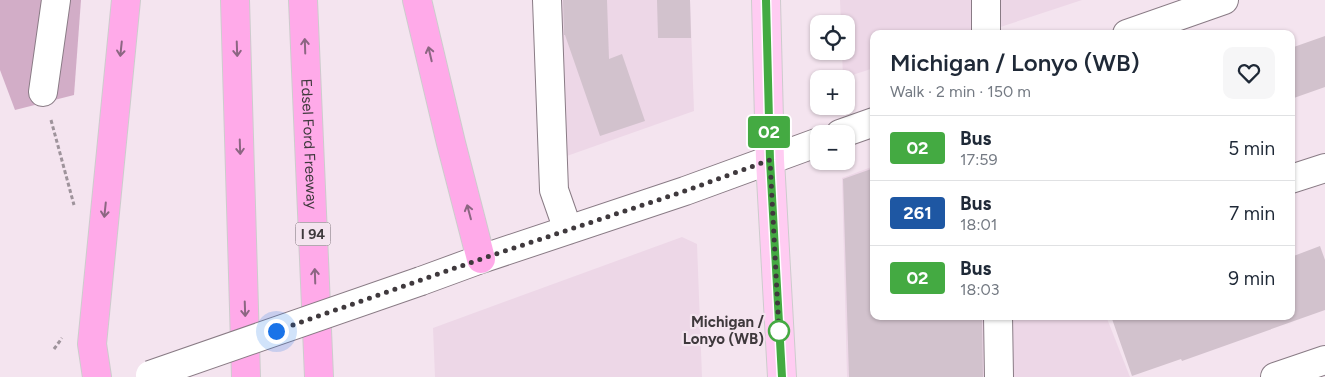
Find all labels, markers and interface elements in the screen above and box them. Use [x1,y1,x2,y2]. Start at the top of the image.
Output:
map controls [810,15,855,170]
button: locate [810,15,855,60]
one-way arrow [300,38,310,54]
one-way arrow [116,40,126,56]
one-way arrow [232,40,242,56]
one-way arrow [425,47,434,63]
button: heart [1223,47,1275,99]
text: Michigan / Lonyo (WB) [890,48,1140,77]
button: + [810,70,855,115]
street label: Edsel Ford Freeway [297,78,321,210]
text: Walk · 2 min · 150 m [890,82,1031,101]
line badge: 02 [746,116,792,148]
text: 02 [758,121,780,143]
button: − [810,125,855,170]
text: Bus [960,127,991,150]
text: 02 [906,137,929,159]
text: 5 min [1228,137,1275,160]
one-way arrow [235,138,245,155]
text: 17:59 [960,150,998,169]
text: Bus [960,192,991,215]
one-way arrow [100,202,110,218]
text: 261 [903,202,932,224]
text: 7 min [1229,202,1275,225]
one-way arrow [464,205,473,221]
text: 18:01 [960,215,997,234]
road number: I 94 [296,222,330,245]
text: Bus [960,257,991,280]
text: 02 [906,267,929,289]
text: 9 min [1228,267,1275,290]
one-way arrow [310,268,319,284]
text: 18:03 [960,280,999,299]
one-way arrow [240,301,249,317]
place label: Michigan / Lonyo (WB) [683,313,765,348]
your location [264,319,289,344]
marker: Michigan / Lonyo (WB) [768,320,790,342]

